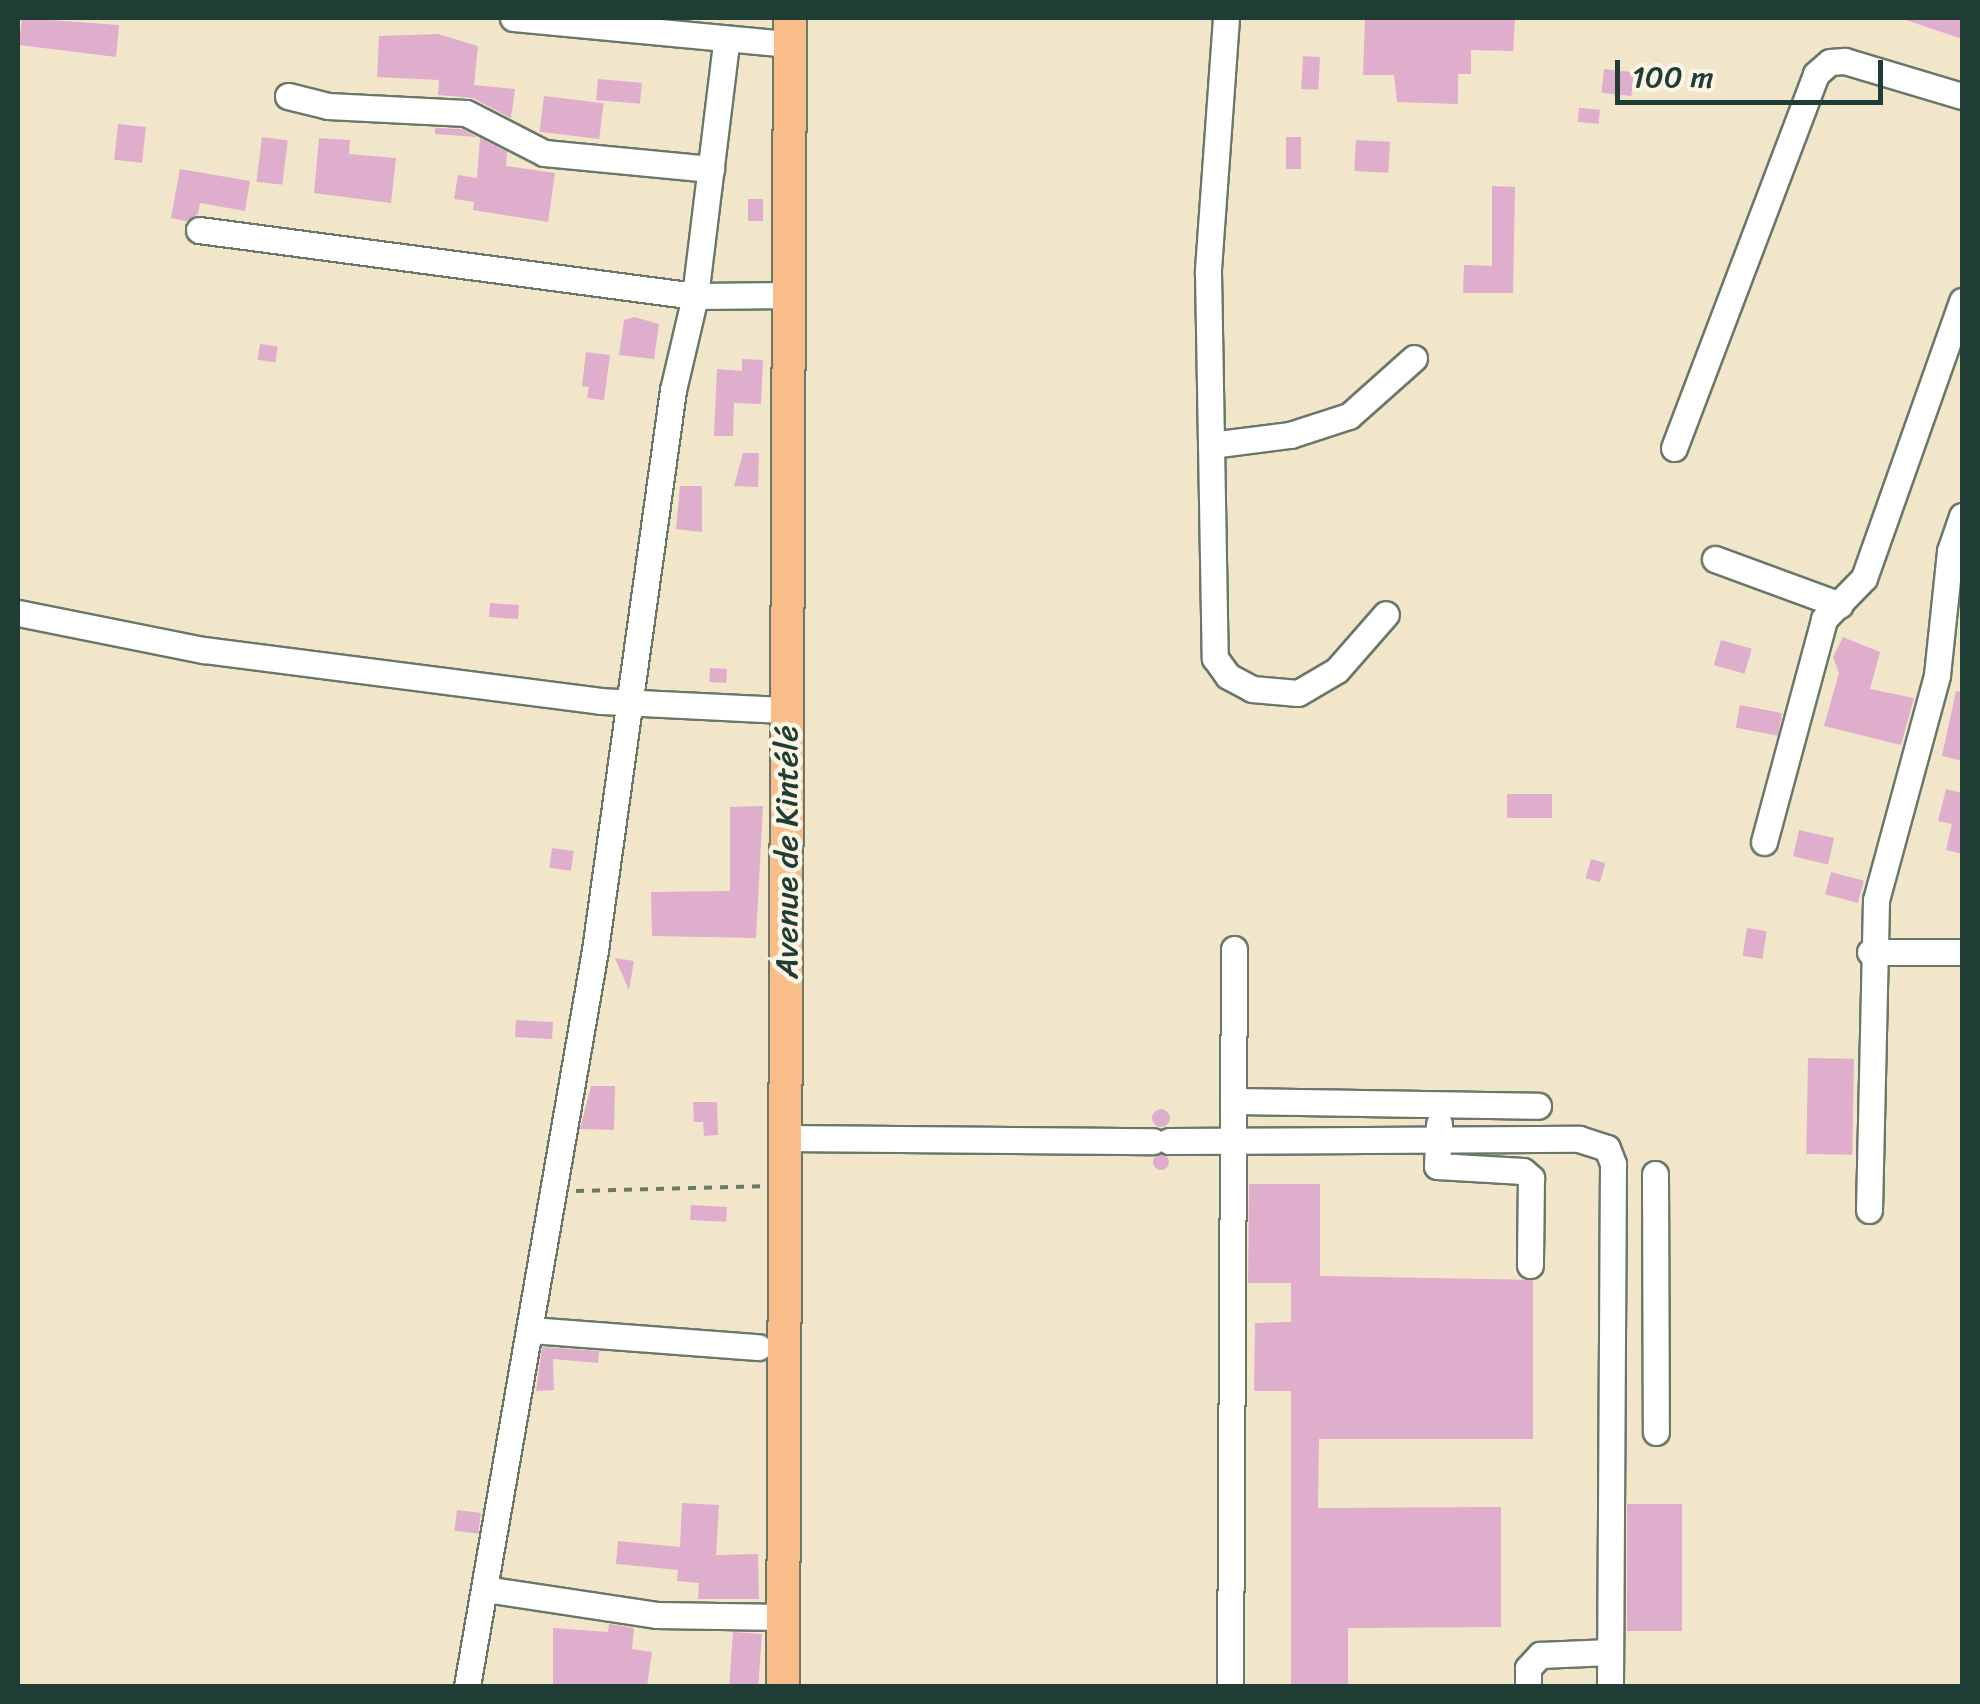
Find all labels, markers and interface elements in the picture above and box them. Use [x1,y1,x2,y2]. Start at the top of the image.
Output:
scale bar [1620,40,1888,102]
text: 100 m [1632,50,1714,104]
street label: Avenue de Kintélé [768,725,806,979]

